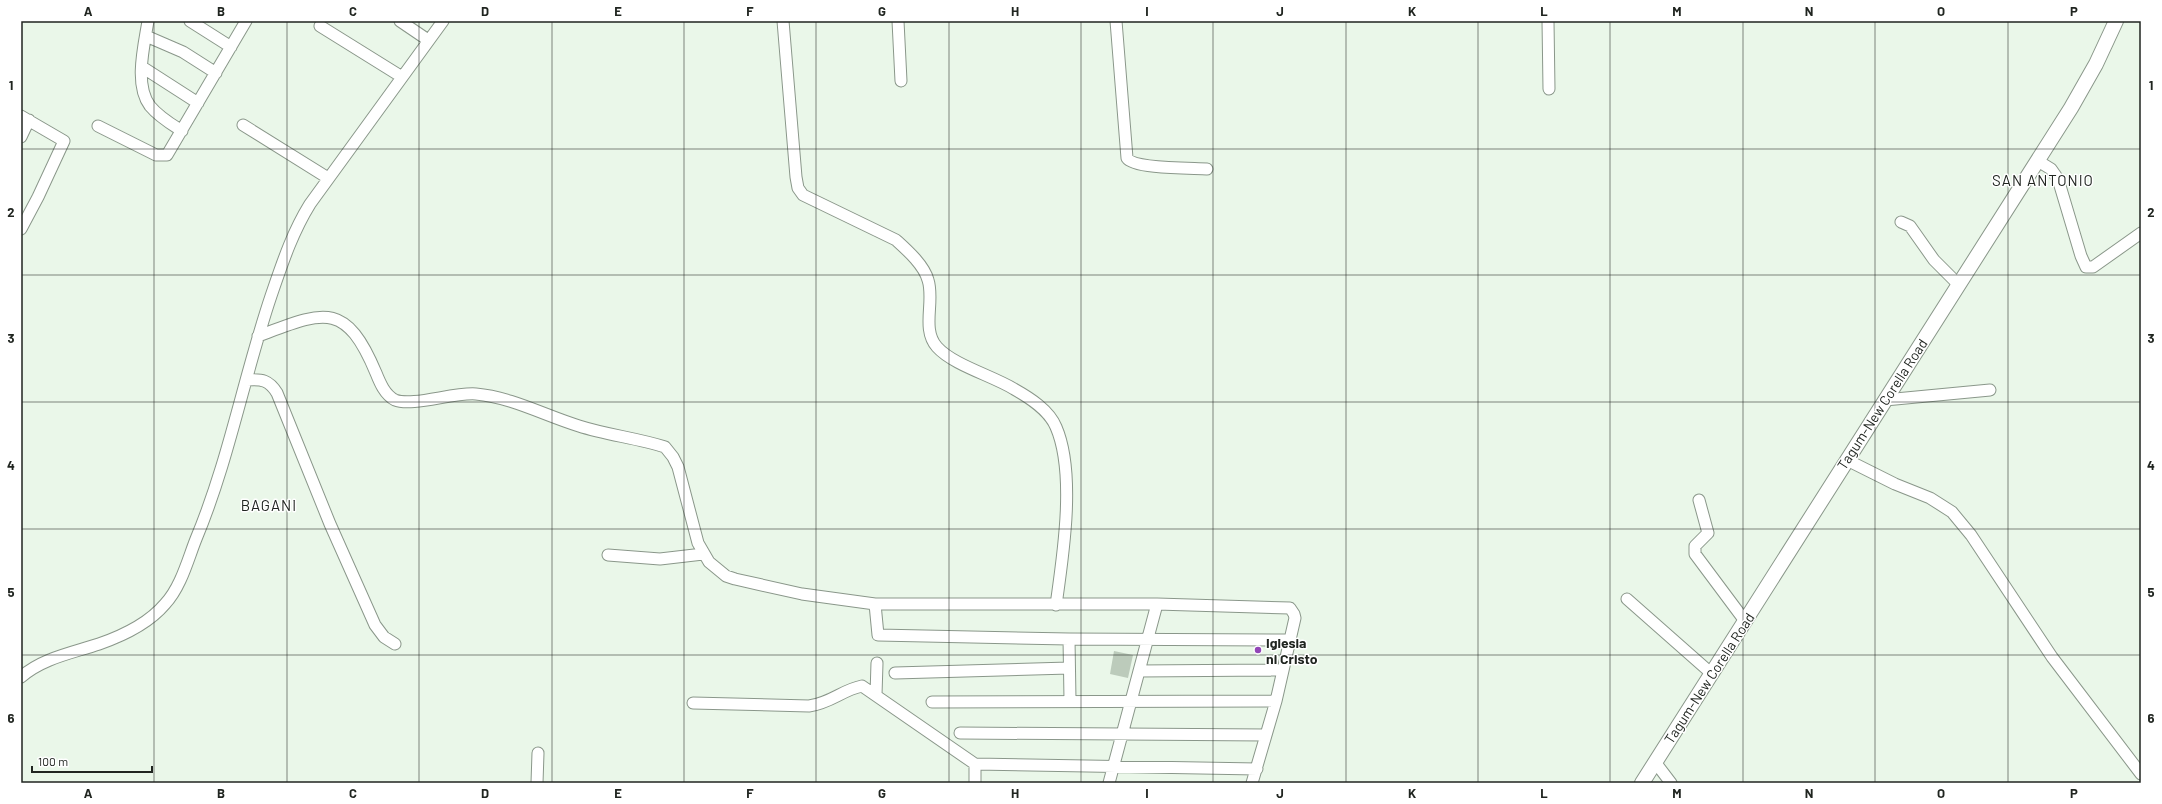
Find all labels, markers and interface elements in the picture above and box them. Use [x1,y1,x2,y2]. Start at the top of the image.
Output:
text: A [84,3,93,19]
text: B [217,3,225,19]
text: C [349,3,357,19]
text: D [481,3,489,19]
text: E [614,3,622,19]
text: F [746,3,754,19]
text: G [878,3,886,19]
text: H [1011,3,1019,19]
text: I [1145,3,1149,19]
text: J [1276,3,1284,19]
text: K [1408,3,1416,19]
text: L [1540,3,1548,19]
text: M [1672,3,1682,19]
text: N [1805,3,1813,19]
text: O [1937,3,1945,19]
text: P [2070,3,2078,19]
text: 1 [9,77,13,93]
text: 1 [2149,77,2153,93]
district label: SAN ANTONIO [1992,171,2094,189]
text: 2 [7,204,15,220]
text: 2 [2147,204,2155,220]
text: 3 [7,330,15,346]
text: 3 [2147,330,2155,346]
street label: Tagum-New Corella Road [1833,335,1931,473]
text: 4 [7,457,15,473]
text: 4 [2147,457,2155,473]
district label: BAGANI [241,496,297,514]
text: 5 [7,584,15,600]
text: 5 [2147,584,2155,600]
street label: Tagum-New Corella Road [1660,609,1758,747]
place label: Iglesia ni Cristo [1266,634,1318,667]
marker: Iglesia ni Cristo [1253,645,1263,655]
text: 6 [8,710,15,726]
text: 6 [2148,710,2155,726]
scale bar [32,748,152,774]
text: 100 m [38,754,68,768]
text: A [84,785,93,801]
text: B [217,785,225,801]
text: C [349,785,357,801]
text: D [481,785,489,801]
text: E [614,785,622,801]
text: F [746,785,754,801]
text: G [878,785,886,801]
text: H [1011,785,1019,801]
text: I [1145,785,1149,801]
text: J [1276,785,1284,801]
text: K [1408,785,1416,801]
text: L [1540,785,1548,801]
text: M [1672,785,1682,801]
text: N [1805,785,1813,801]
text: O [1937,785,1945,801]
text: P [2070,785,2078,801]

